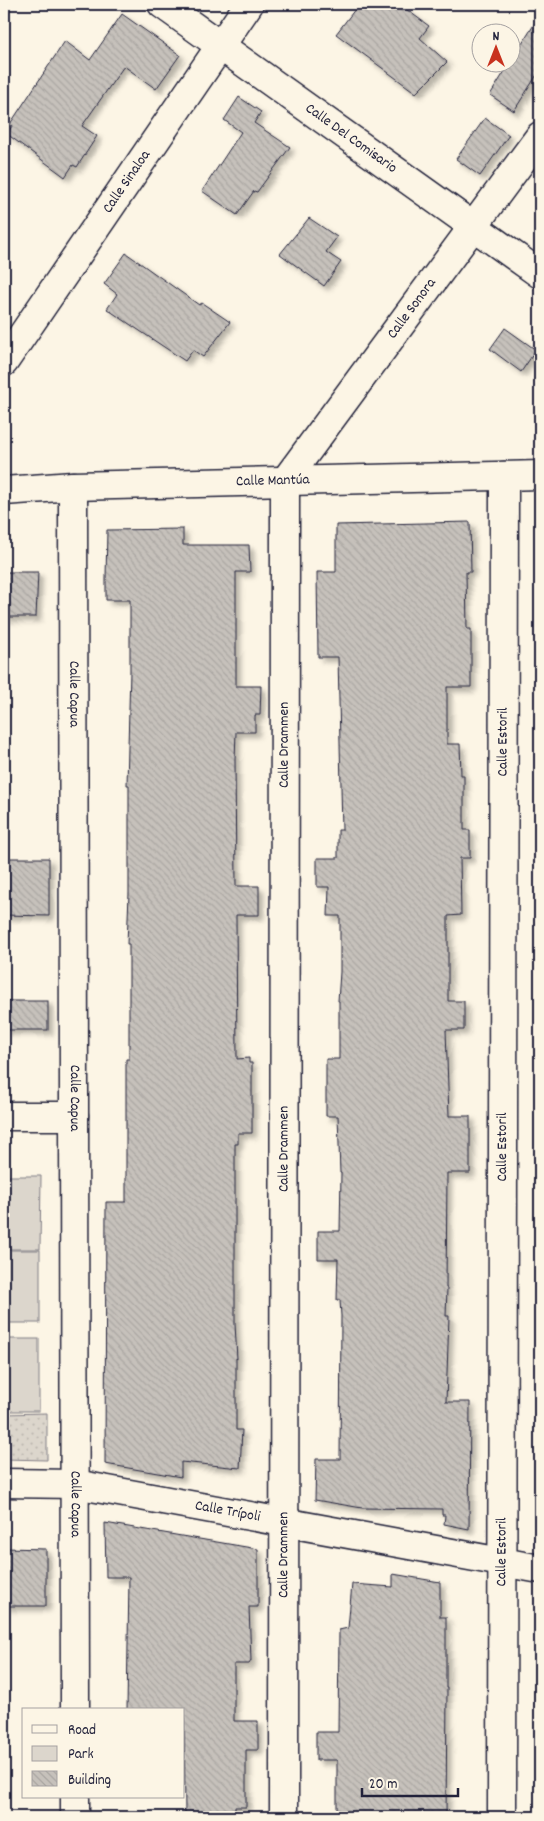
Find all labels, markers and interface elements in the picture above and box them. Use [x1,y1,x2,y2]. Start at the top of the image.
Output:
north arrow [472,22,522,72]
text: N [493,27,500,47]
street label: Calle Del Comisario [300,98,402,180]
street label: Calle Sinaloa [98,145,157,218]
street label: Calle Sonora [382,273,443,344]
street label: Calle Mantúa [236,469,311,493]
street label: Calle Capua [62,661,84,728]
street label: Calle Drammen [274,702,296,788]
street label: Calle Estoril [493,707,515,776]
street label: Calle Capua [63,1065,85,1132]
street label: Calle Drammen [273,1106,296,1192]
street label: Calle Estoril [492,1112,514,1181]
street label: Calle Capua [64,1471,86,1538]
street label: Calle Trípoli [193,1495,262,1529]
street label: Calle Drammen [273,1512,295,1598]
street label: Calle Estoril [491,1517,513,1586]
legend [22,1708,185,1798]
text: Road [68,1720,96,1742]
text: Park [68,1744,94,1766]
scale bar [362,1766,458,1798]
text: Building [68,1770,111,1792]
text: 20 m [369,1774,397,1796]

